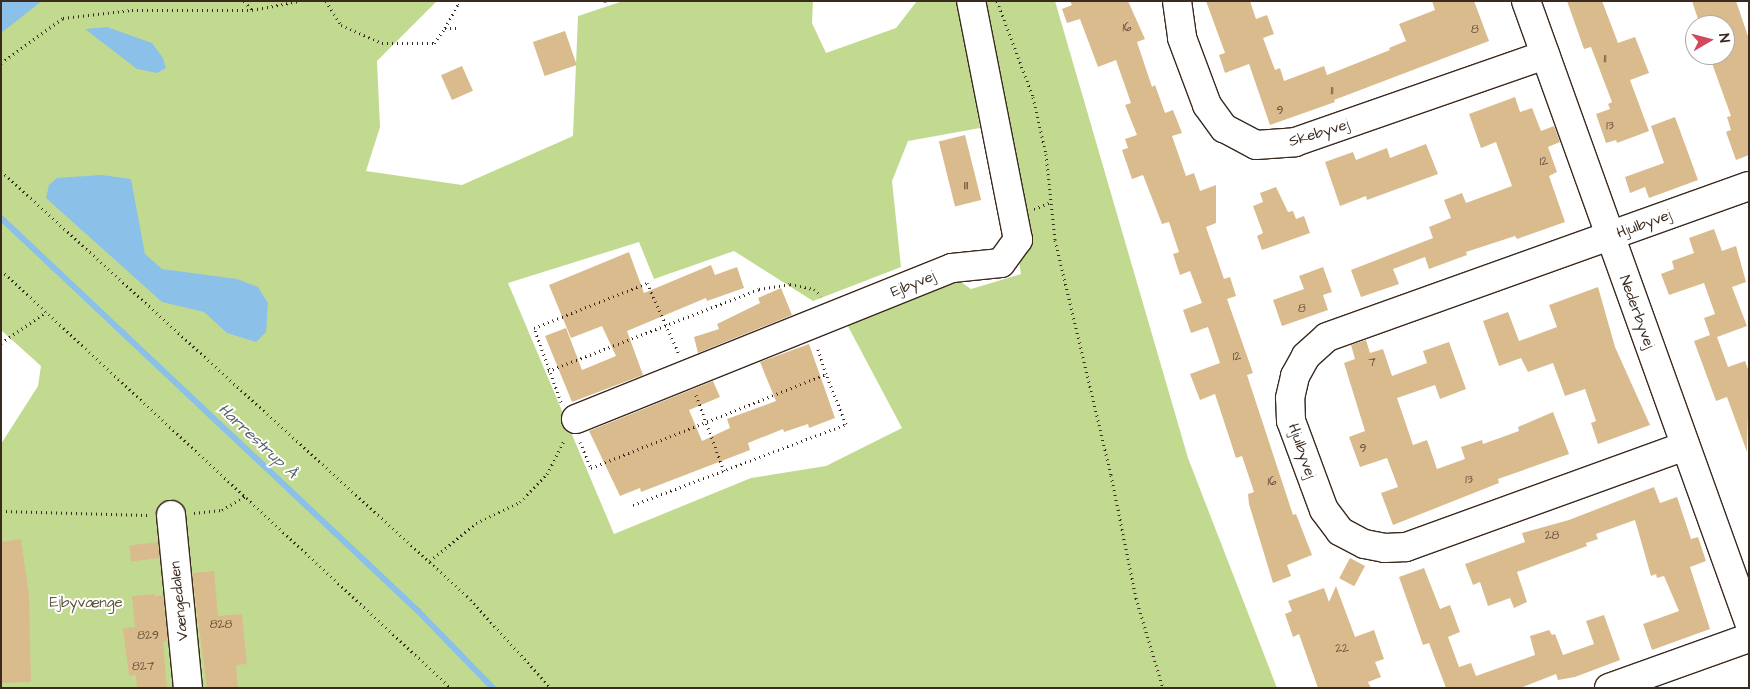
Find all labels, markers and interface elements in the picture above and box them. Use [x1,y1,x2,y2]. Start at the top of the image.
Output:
north arrow [1685,15,1735,65]
house number: 16 [1122,21,1132,35]
house number: 8 [1471,23,1479,37]
text: N [1713,32,1734,44]
house number: 11 [1603,52,1607,66]
house number: 11 [1330,84,1334,98]
house number: 9 [1277,104,1283,118]
street label: Skebyvej [1287,115,1351,151]
house number: 13 [1606,119,1614,133]
house number: 12 [1540,155,1548,169]
house number: 111 [964,179,968,193]
street label: Hjulbyvej [1614,206,1674,242]
street label: Ejbyvej [888,267,938,301]
street label: Nederbyvej [1615,273,1659,351]
house number: 8 [1298,302,1306,316]
house number: 12 [1233,350,1241,364]
house number: 7 [1368,356,1376,370]
water label: Harrestrup Å [214,399,302,483]
street label: Hjulbyvej [1284,421,1320,481]
house number: 9 [1360,442,1366,456]
house number: 13 [1465,473,1473,487]
house number: 16 [1267,475,1277,489]
house number: 28 [1545,529,1559,543]
street label: Vængedalen [166,560,192,642]
park label: Ejbyvænge [49,594,123,612]
house number: 828 [210,618,232,632]
house number: 829 [137,629,159,643]
house number: 22 [1335,642,1349,656]
house number: 827 [132,660,154,674]

